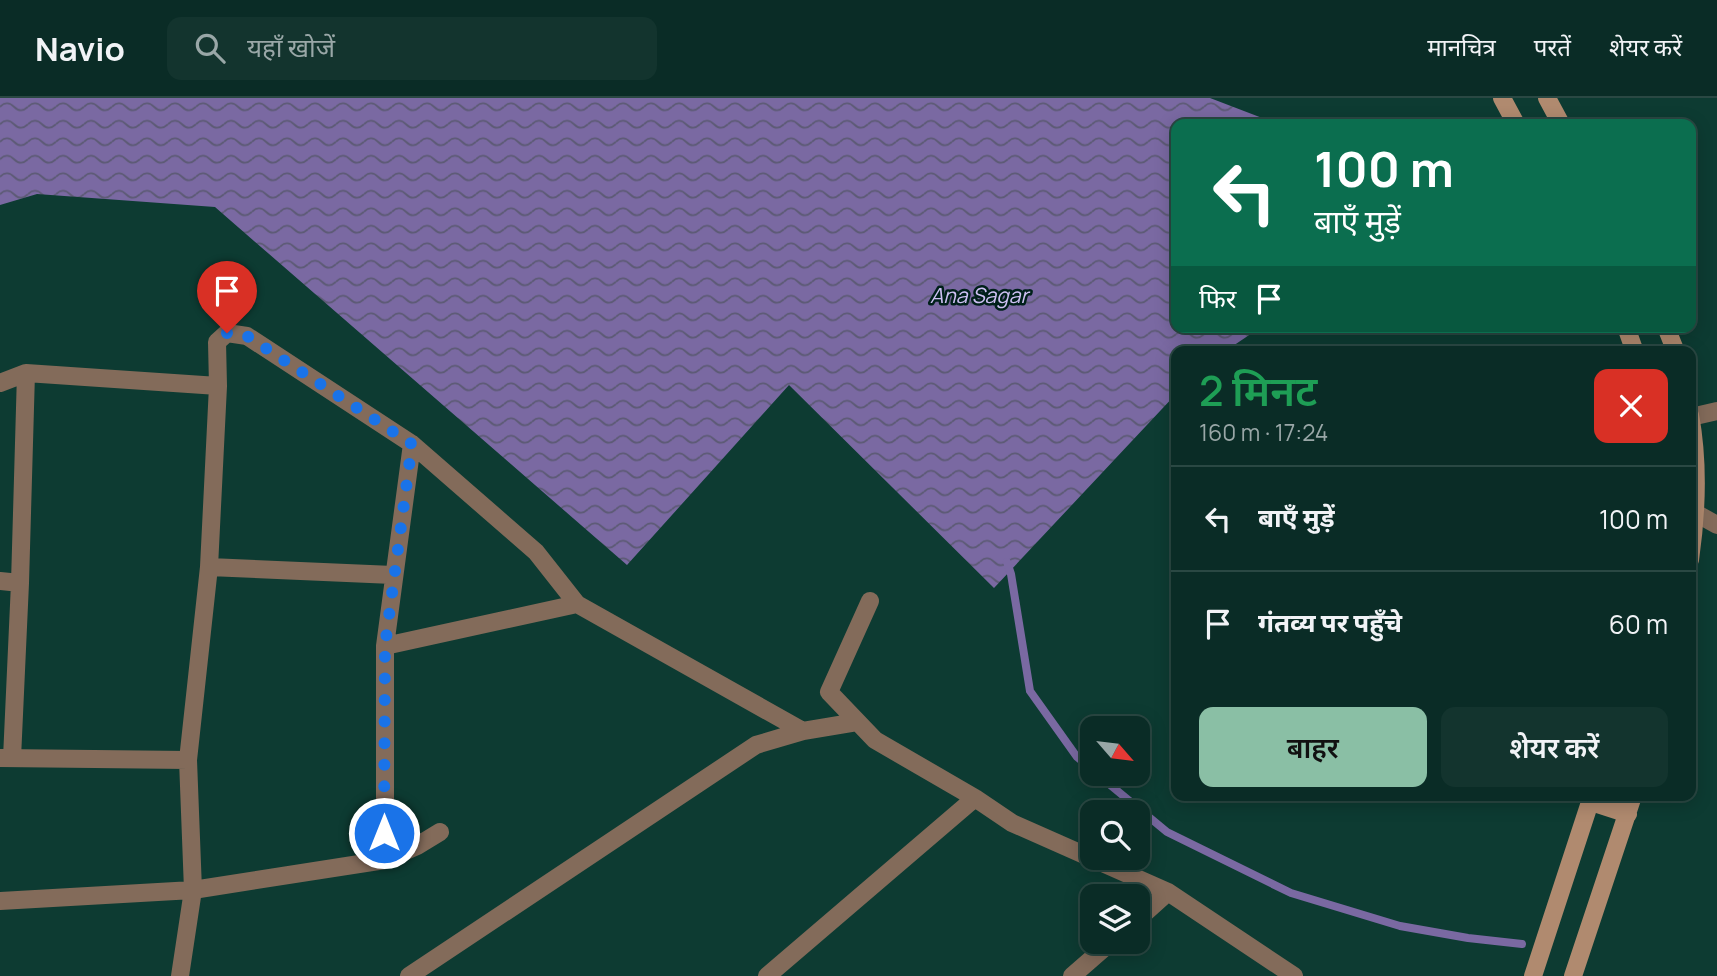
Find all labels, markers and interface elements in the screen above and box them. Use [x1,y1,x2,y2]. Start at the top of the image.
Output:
search box [167,17,657,80]
text: Navio [35,26,125,71]
icon: search [191,29,229,67]
text: यहाँ खोजें [247,29,335,65]
text: मानचित्र [1427,30,1496,63]
text: परतें [1534,30,1571,63]
text: शेयर करें [1609,30,1682,63]
text: 100 m [1314,135,1454,202]
icon: left [1199,147,1290,238]
text: बाएँ मुड़ें [1314,199,1401,243]
pin [197,261,257,333]
icon: arrive [208,272,246,310]
text: फिर [1199,280,1236,316]
icon: arrive [1250,280,1288,318]
water label: Ana Sagar [930,281,1030,309]
text: 2 मिनट [1199,361,1317,419]
button: close [1594,369,1668,443]
text: 160 m · 17:24 [1199,416,1328,448]
text: बाएँ मुड़ें [1258,499,1335,535]
icon: left [1199,500,1237,538]
text: 100 m [1599,501,1668,537]
text: गंतव्य पर पहुँचे [1258,604,1402,640]
icon: arrive [1199,605,1237,643]
text: 60 m [1609,606,1668,642]
button: बाहर [1199,707,1427,787]
button: शेयर करें [1441,707,1668,787]
north arrow [1080,716,1150,786]
map controls [1080,716,1150,954]
position arrow [347,796,421,870]
button: search [1080,800,1150,870]
button: layers [1080,884,1150,954]

